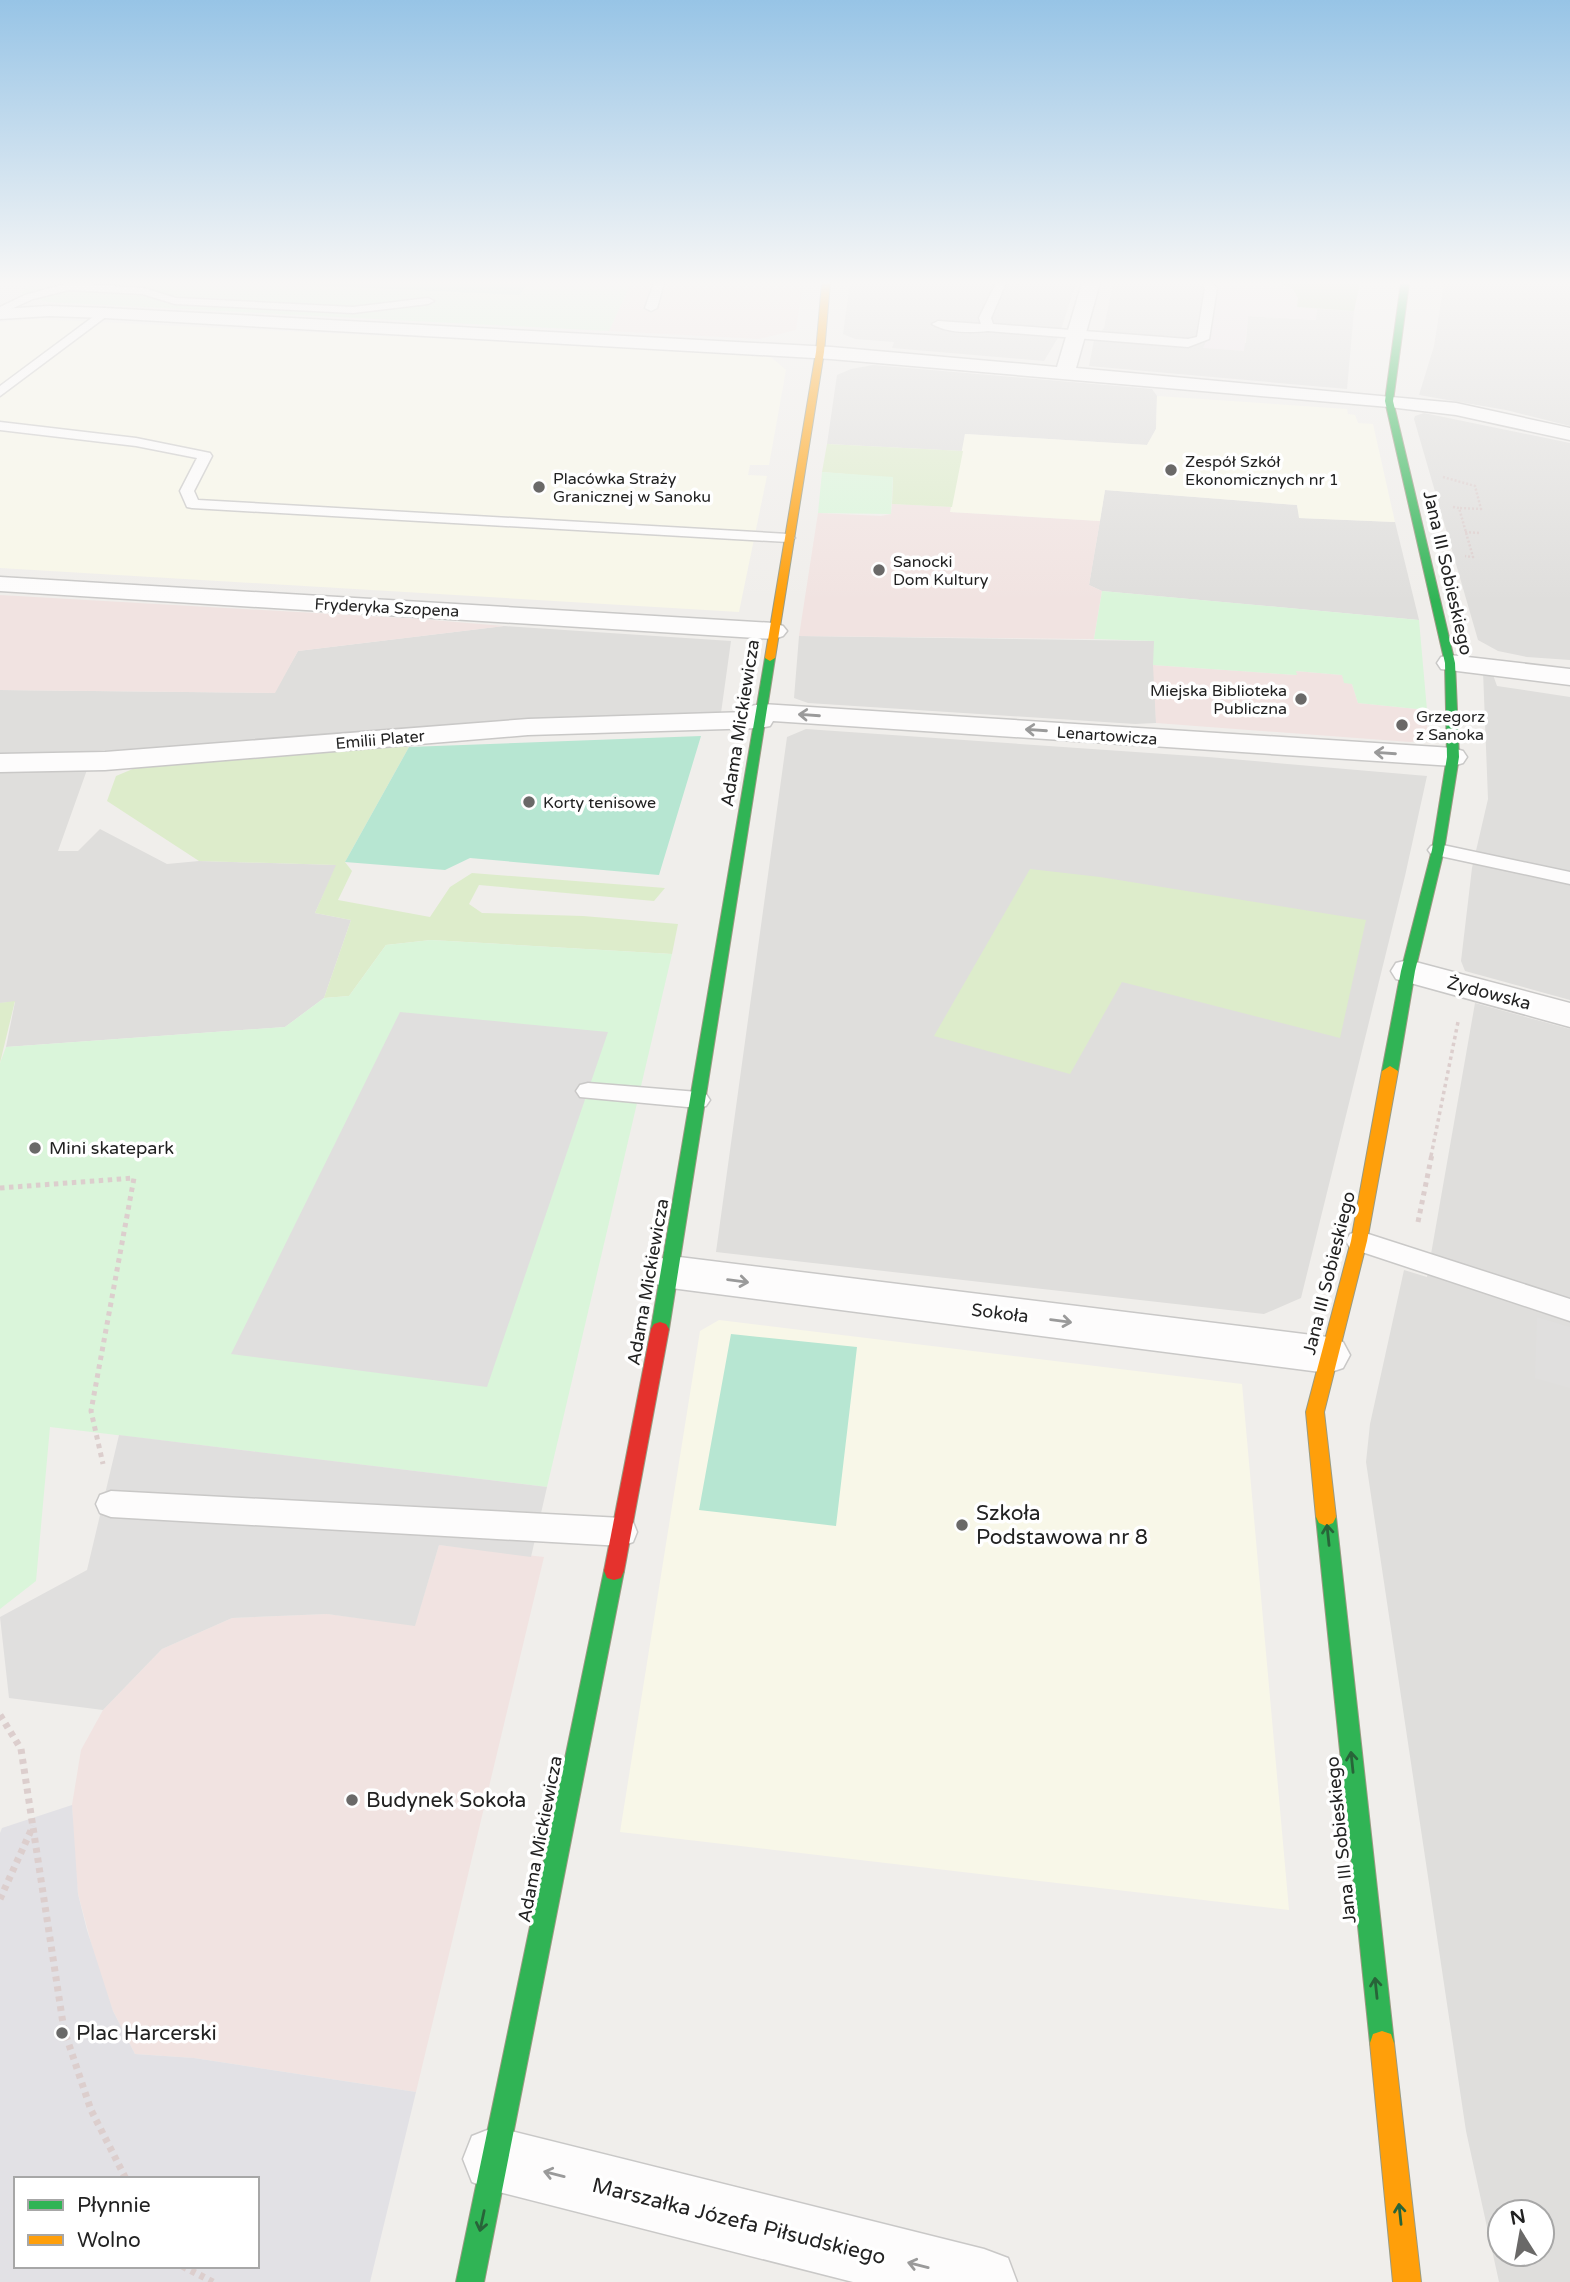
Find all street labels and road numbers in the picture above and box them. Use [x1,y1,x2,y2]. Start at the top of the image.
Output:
street label: Jana III Sobieskiego [1418,489,1478,657]
street label: Fryderyka Szopena [314,594,460,622]
street label: Adama Mickiewicza [716,638,764,808]
street label: Lenartowicza [1056,723,1158,749]
street label: Emilii Plater [335,726,426,754]
street label: Żydowska [1445,971,1533,1015]
street label: Jana III Sobieskiego [1298,1189,1360,1357]
street label: Adama Mickiewicza [622,1197,674,1367]
street label: Sokoła [970,1299,1030,1327]
street label: Adama Mickiewicza [513,1754,567,1924]
street label: Jana III Sobieskiego [1321,1755,1361,1925]
street label: Marszałka Józefa Piłsudskiego [590,2173,888,2270]

